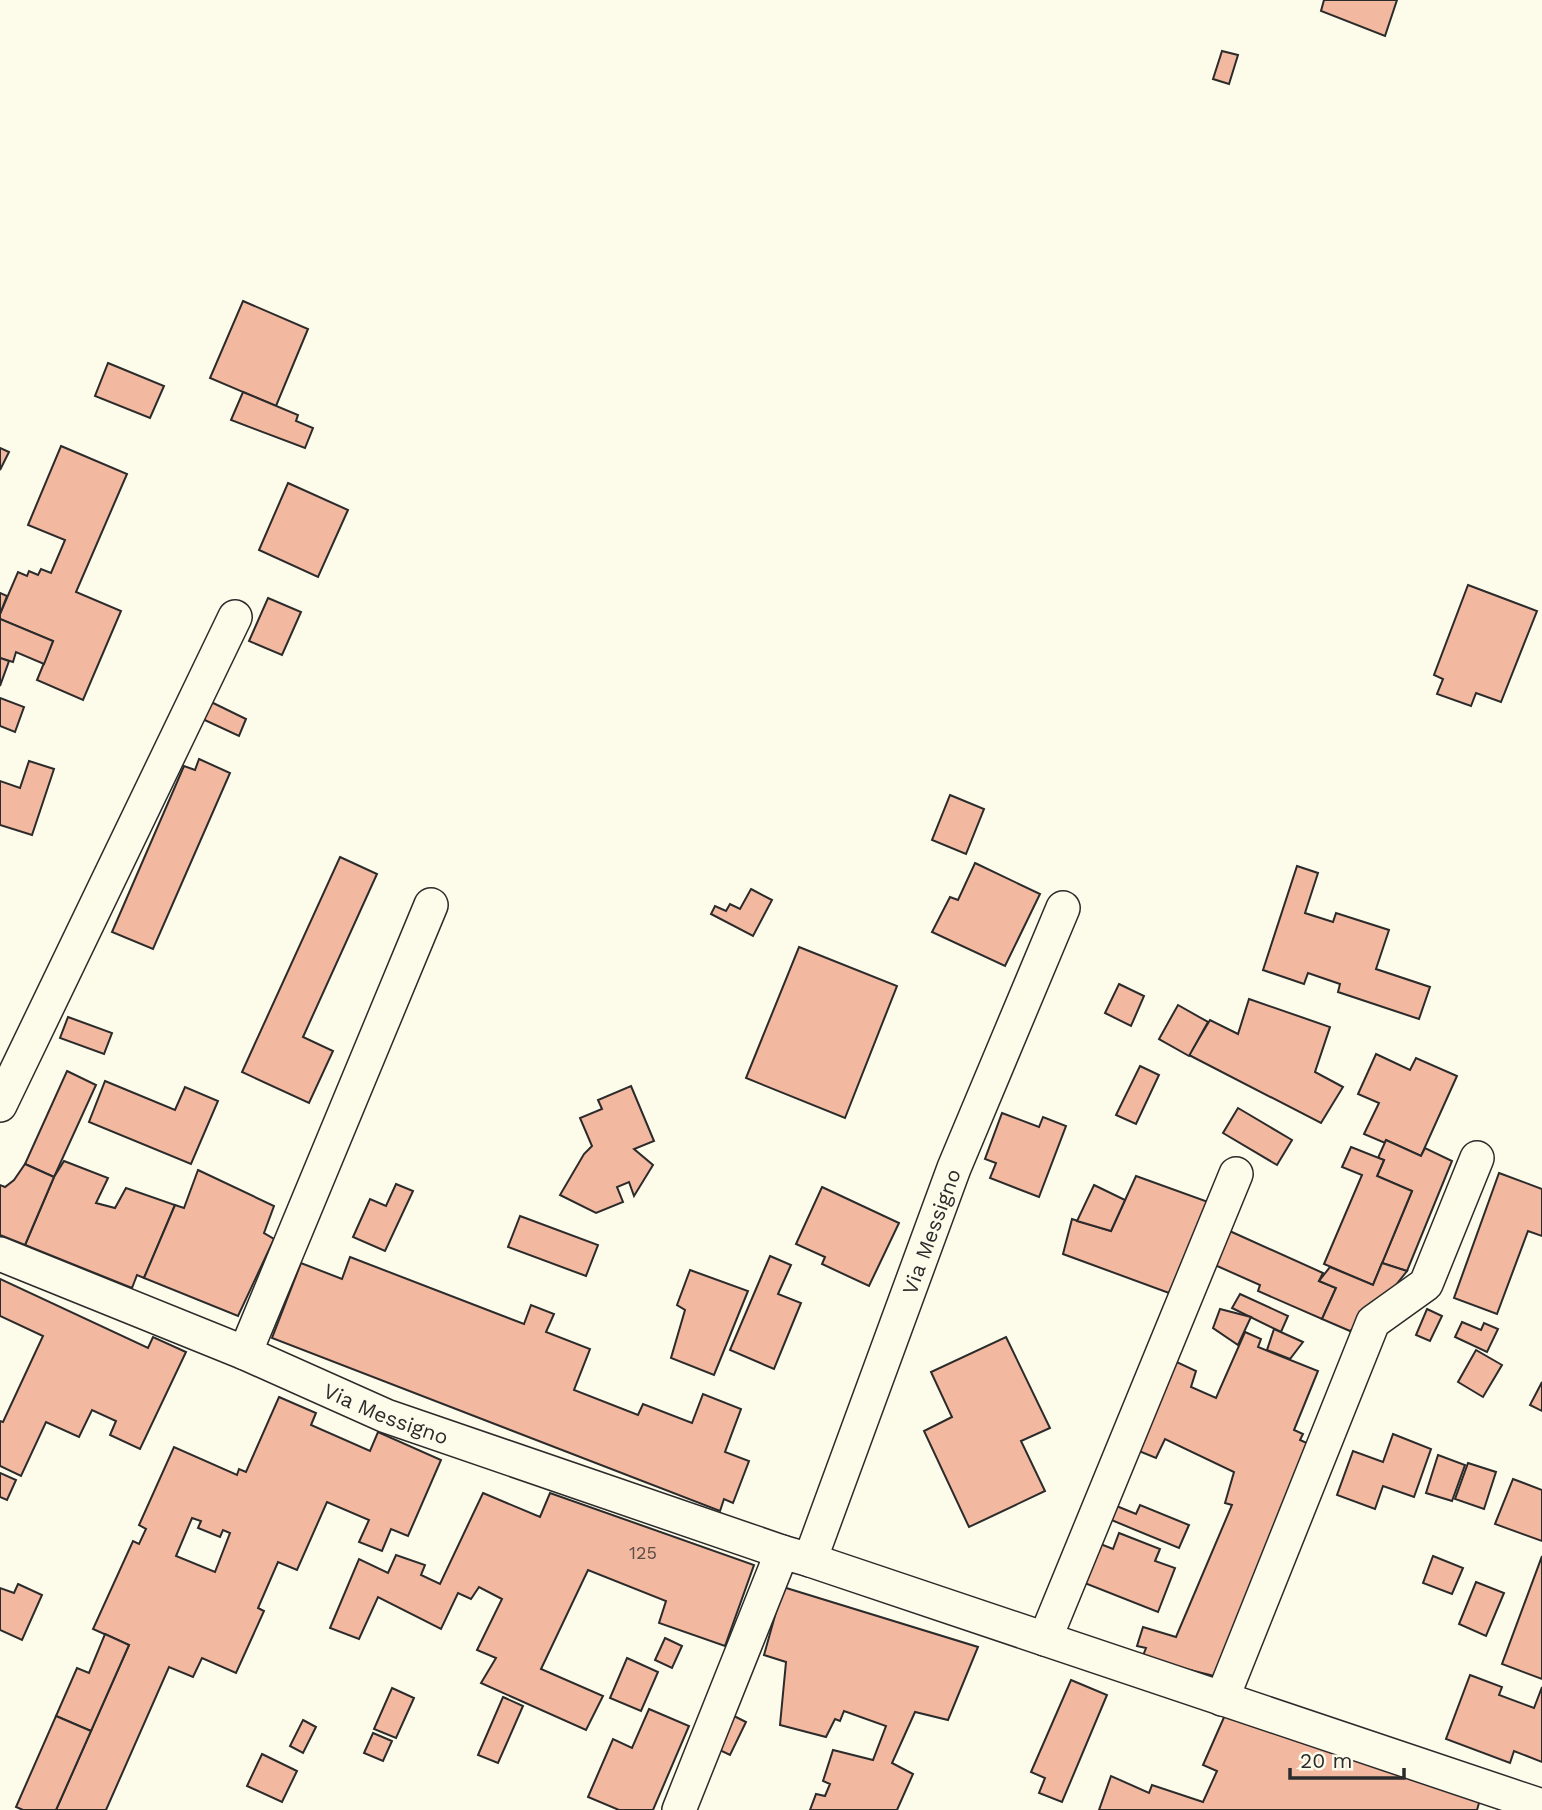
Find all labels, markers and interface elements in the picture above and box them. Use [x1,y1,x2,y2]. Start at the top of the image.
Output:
street label: Via Messigno [896,1165,965,1298]
street label: Via Messigno [320,1377,452,1449]
house number: 125 [629,1542,657,1563]
scale bar [1290,1736,1404,1780]
text: 20 m [1300,1748,1352,1773]

